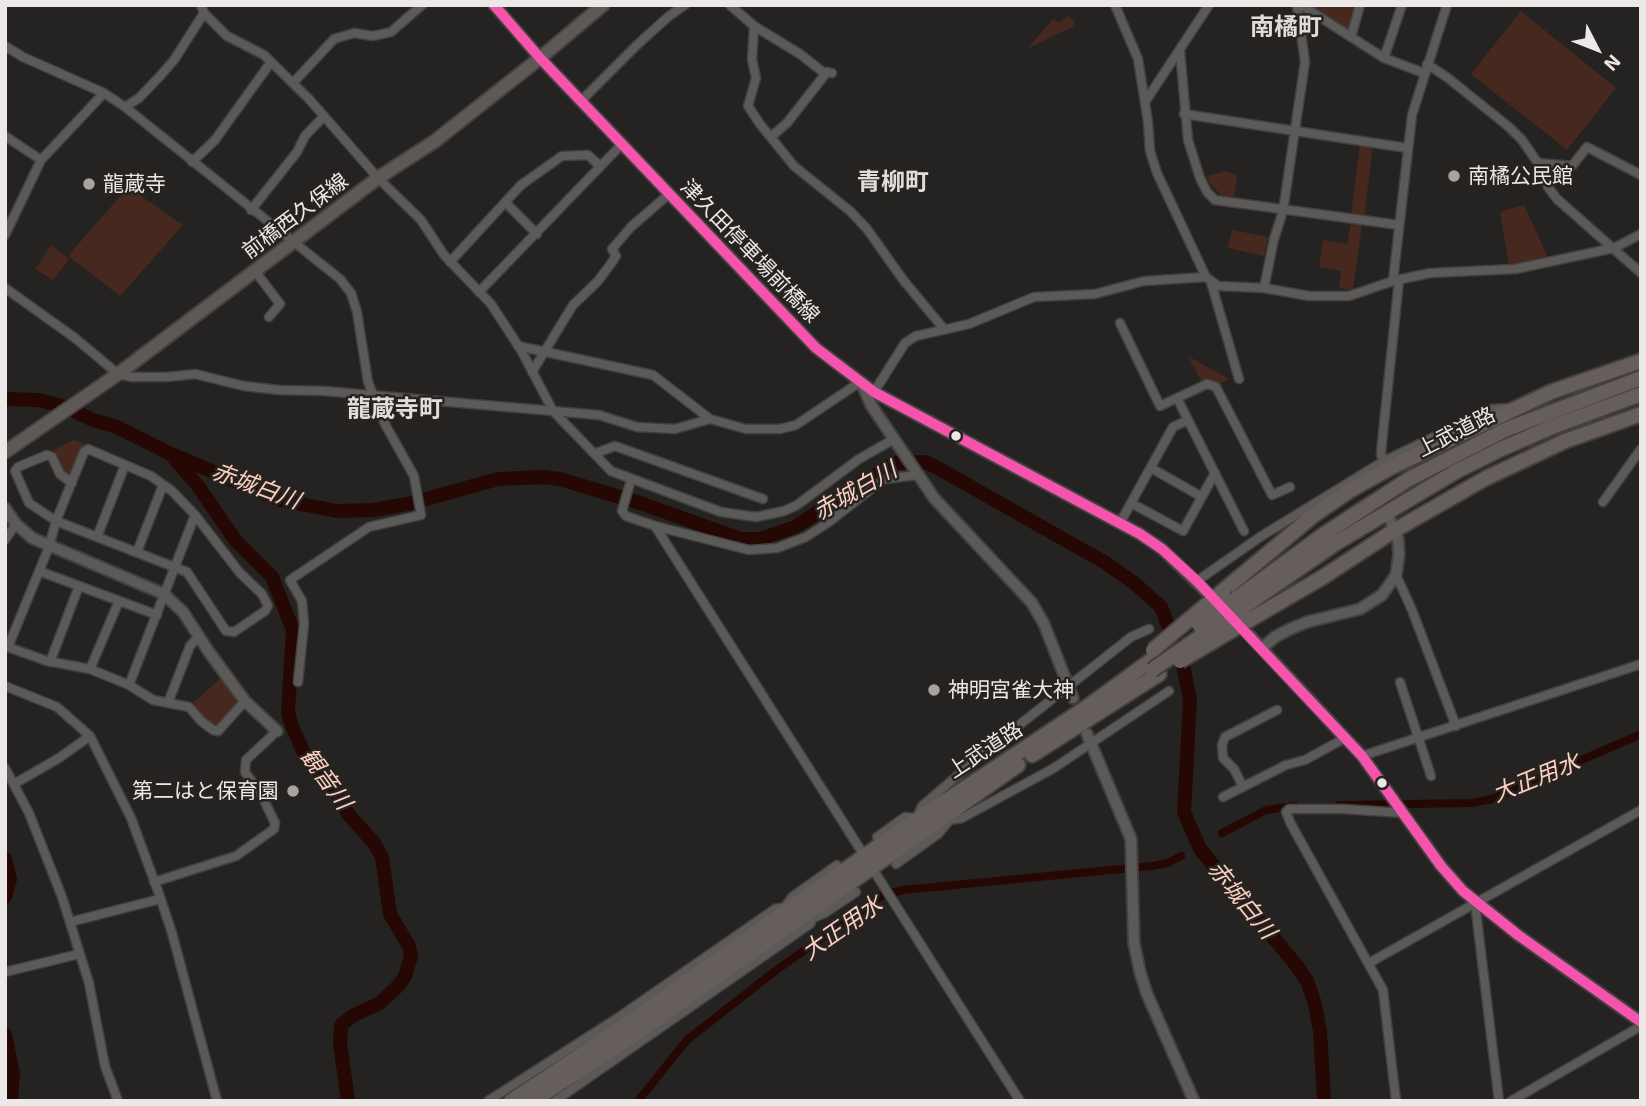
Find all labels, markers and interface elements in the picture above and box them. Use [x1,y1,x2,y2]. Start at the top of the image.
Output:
district label: 南橘町 [1250,13,1322,41]
north arrow [1562,14,1632,84]
text: N [1600,51,1626,76]
place label: 南橘公民館 [1468,163,1573,189]
street label: 前橋西久保線 [237,168,353,264]
district label: 青柳町 [857,168,929,196]
marker: 南橘公民館 [1446,168,1462,184]
place label: 龍蔵寺 [103,171,166,197]
street label: 津久田停車場前橋線 [675,174,825,328]
marker: 龍蔵寺 [81,176,97,192]
district label: 龍蔵寺町 [347,395,443,423]
street label: 上武道路 [1413,402,1499,462]
unlabelled marker [949,429,963,443]
water label: 赤城白川 [808,456,902,526]
water label: 赤城白川 [208,457,304,515]
place label: 神明宮雀大神 [948,677,1074,703]
marker: 神明宮雀大神 [926,682,942,698]
street label: 上武道路 [943,717,1027,783]
water label: 観音川 [295,743,357,815]
water label: 大正用水 [1488,748,1584,808]
unlabelled marker [1375,776,1389,790]
place label: 第二はと保育園 [132,778,279,804]
marker: 第二はと保育園 [285,783,301,799]
water label: 赤城白川 [1202,856,1282,944]
water label: 大正用水 [796,890,888,966]

